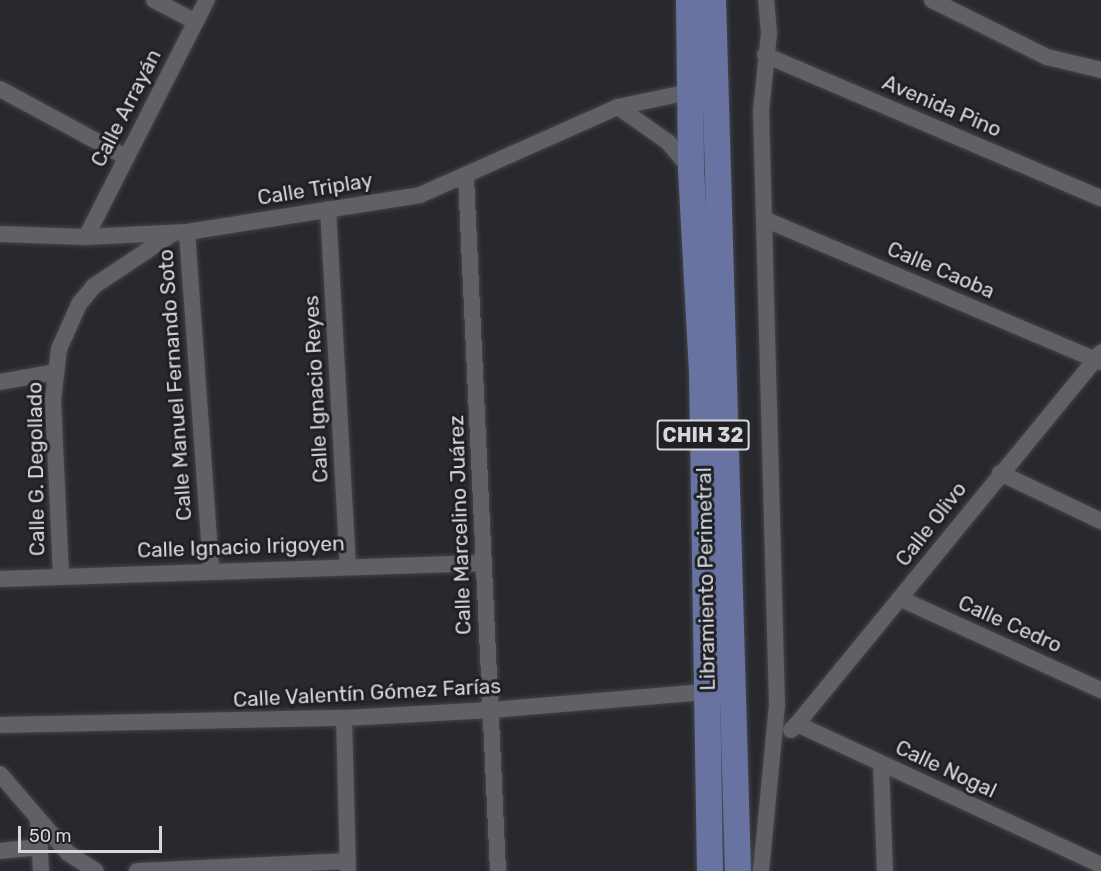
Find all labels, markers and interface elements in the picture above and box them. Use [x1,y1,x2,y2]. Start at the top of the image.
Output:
street label: Calle Arrayán [85,45,167,171]
street label: Avenida Pino [879,70,1005,142]
street label: Calle Triplay [255,167,375,211]
street label: Calle Caoba [883,236,999,304]
street label: Calle Manuel Fernando Soto [153,248,197,522]
street label: Calle Ignacio Reyes [299,295,333,483]
street label: Calle G. Degollado [22,382,50,556]
street label: Calle Marcelino Juárez [444,415,476,635]
road number: CHIH 32 [656,418,750,452]
street label: Libramiento Perimetral [691,467,721,691]
street label: Calle Olivo [890,477,972,571]
street label: Calle Ignacio Irigoyen [137,531,345,563]
street label: Calle Cedro [954,590,1066,658]
street label: Calle Valentín Gómez Farías [232,673,502,713]
street label: Calle Nogal [891,735,1001,803]
scale bar [21,814,165,852]
text: 50 m [29,825,72,847]

